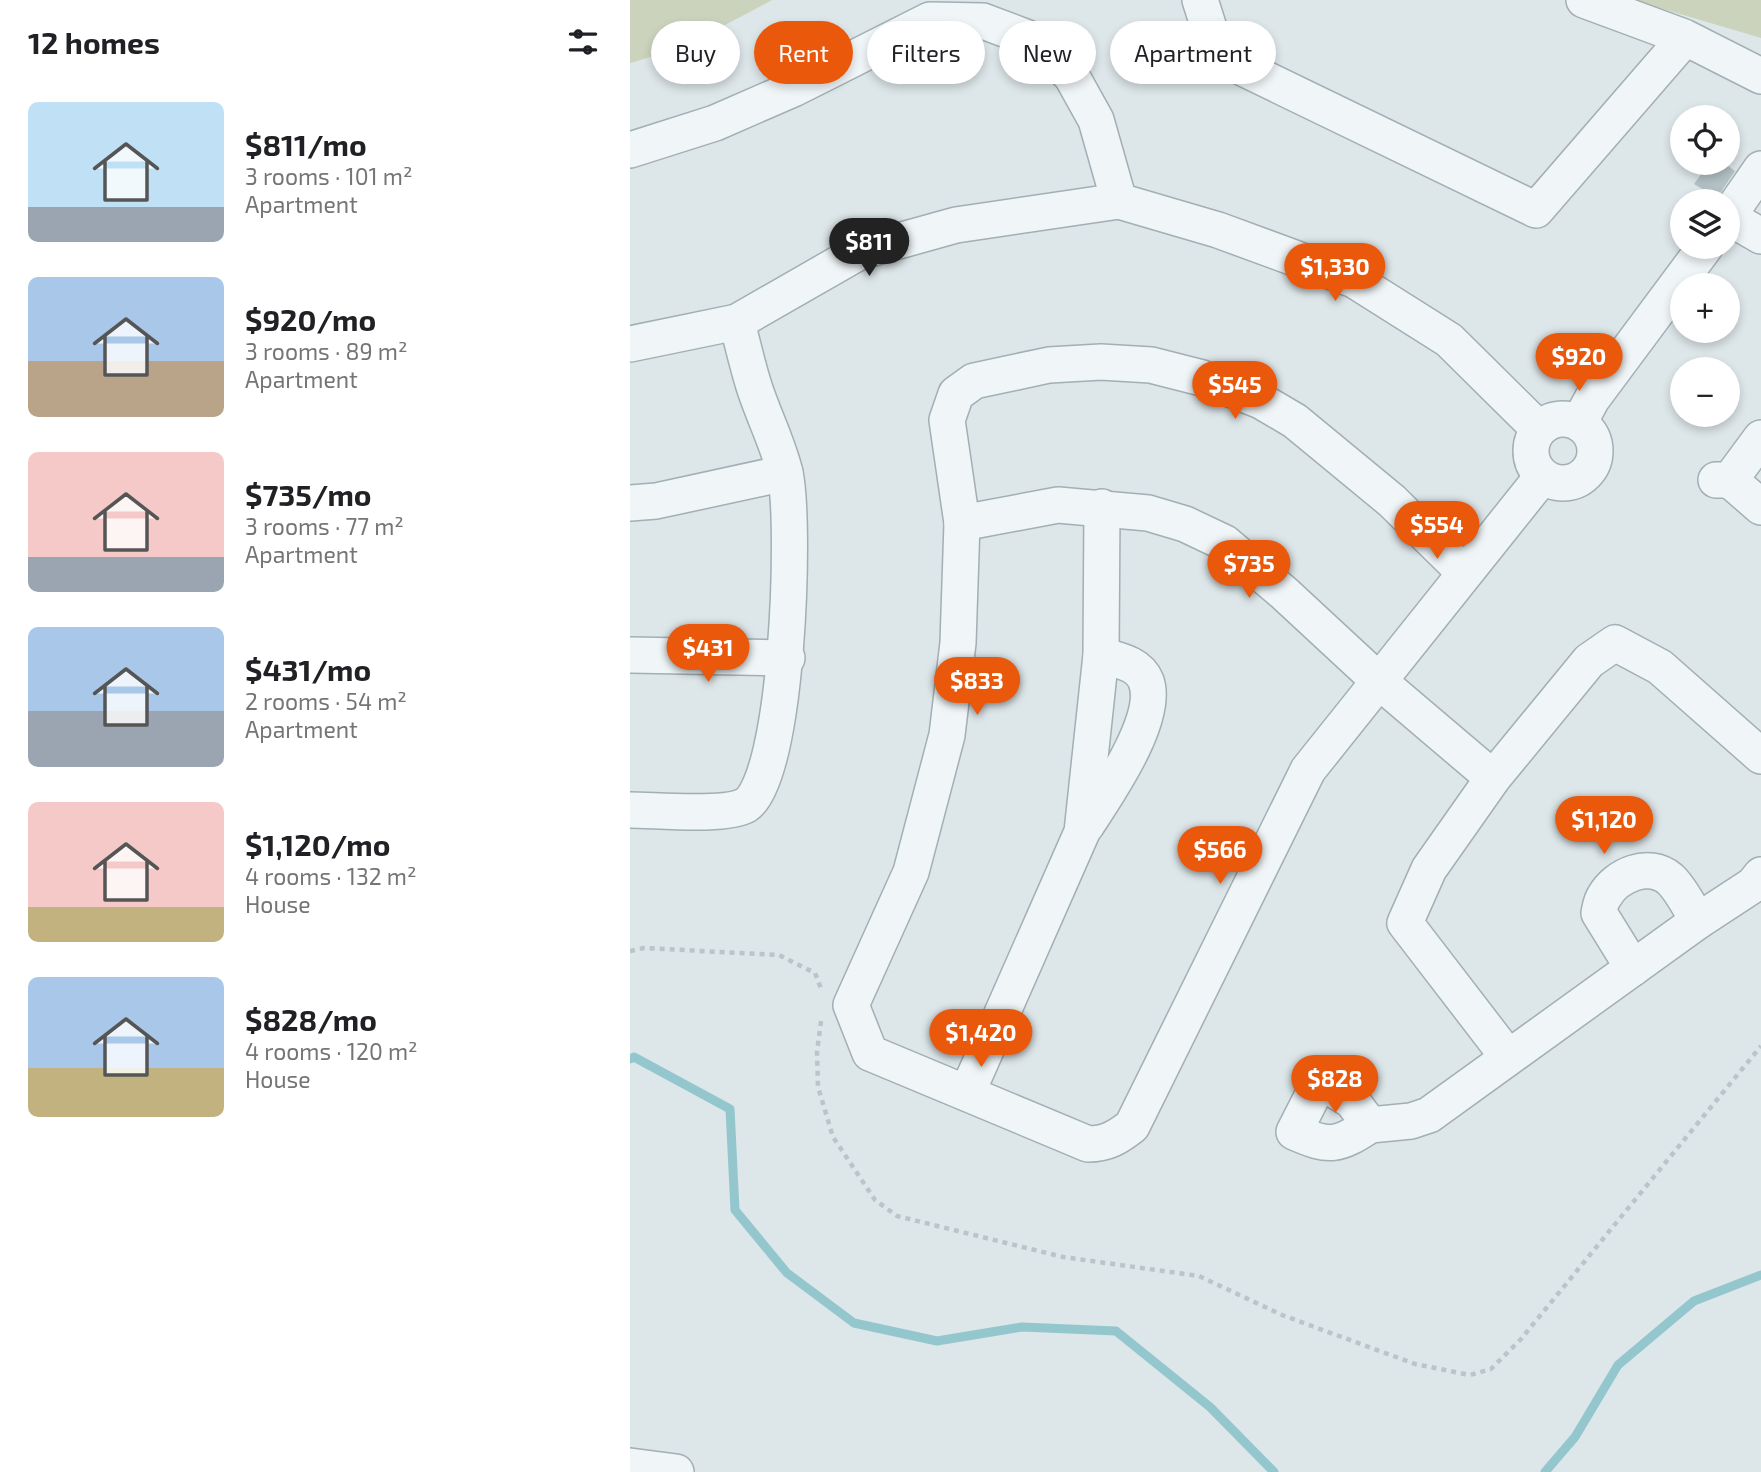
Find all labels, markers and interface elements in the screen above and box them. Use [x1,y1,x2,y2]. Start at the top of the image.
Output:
chip: Buy [651,21,740,84]
chip: Rent [754,21,853,84]
chip: Filters [867,21,985,84]
chip: New [999,21,1096,84]
chip: Apartment [1110,21,1276,84]
icon: filters [564,23,602,61]
text: 12 homes [28,24,160,60]
map controls [1670,105,1740,427]
button: locate [1670,105,1740,175]
text: $811/mo [245,126,367,162]
icon: home [84,130,168,214]
text: 3 rooms · 101 m² [245,162,412,190]
button: layers [1670,189,1740,259]
text: Apartment [245,190,358,218]
pin: $811 [828,218,910,278]
text: $811 [845,227,893,255]
pin: $1,330 [1278,244,1392,303]
text: $1,330 [1300,252,1370,280]
button: + [1670,273,1740,343]
text: $920/mo [245,301,376,337]
icon: home [84,305,168,389]
pin: $920 [1538,334,1620,393]
text: 3 rooms · 89 m² [245,337,407,365]
text: $920 [1552,342,1606,370]
button: − [1670,357,1740,427]
pin: $545 [1194,362,1276,421]
text: Apartment [245,365,358,393]
text: $545 [1208,370,1262,398]
text: $735/mo [245,476,372,512]
icon: home [84,480,168,564]
pin: $554 [1396,502,1478,561]
text: $554 [1410,510,1464,538]
text: 3 rooms · 77 m² [245,512,404,540]
text: Apartment [245,540,358,568]
pin: $735 [1208,540,1290,600]
text: $735 [1223,549,1275,577]
pin: $431 [667,624,749,684]
text: $431 [683,633,733,661]
text: $431/mo [245,651,371,687]
icon: home [84,655,168,739]
pin: $833 [936,658,1018,717]
text: $833 [950,666,1004,694]
text: 2 rooms · 54 m² [245,687,407,715]
text: Apartment [245,715,358,743]
pin: $1,120 [1547,796,1661,856]
text: $1,120 [1571,805,1637,833]
text: $1,120/mo [245,826,390,862]
pin: $566 [1179,826,1261,886]
icon: home [84,830,168,914]
text: $566 [1193,835,1247,863]
text: 4 rooms · 132 m² [245,862,417,890]
text: House [245,890,311,918]
text: $828/mo [245,1001,377,1037]
icon: home [84,1005,168,1089]
pin: $1,420 [924,1010,1038,1069]
text: $1,420 [945,1018,1017,1046]
text: 4 rooms · 120 m² [245,1037,418,1065]
pin: $828 [1294,1056,1376,1115]
text: $828 [1307,1064,1363,1092]
text: House [245,1065,311,1093]

